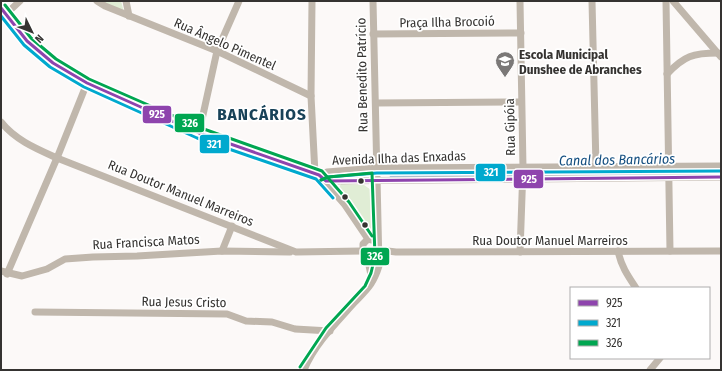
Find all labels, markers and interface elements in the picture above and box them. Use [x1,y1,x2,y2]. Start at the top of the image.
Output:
north arrow [12,12,52,52]
street label: Praça Ilha Brocoió [399,14,495,30]
street label: Rua Ângelo Pimentel [172,15,279,73]
street label: Rua Benedito Patrício [353,17,370,132]
text: N [32,32,46,45]
place label: Escola Municipal Dunshee de Abranches [519,47,642,77]
school or university icon: Escola Municipal Dunshee de Abranches [494,50,516,78]
street label: Rua Gipóia [502,98,518,156]
district label: BANCÁRIOS [217,104,307,125]
line badge: 925 [142,105,172,124]
text: 925 [149,108,166,121]
line badge: 326 [174,113,205,133]
text: 326 [181,117,198,130]
line badge: 321 [199,134,230,154]
text: 321 [206,138,221,151]
street label: Avenida Ilha das Enxadas [332,148,467,168]
water label: Canal dos Bancários [559,150,675,170]
street label: Rua Doutor Manuel Marreiros [106,157,256,229]
line badge: 321 [475,163,506,182]
text: 321 [483,166,498,179]
line badge: 925 [513,169,544,189]
text: 925 [521,173,538,186]
unlabelled marker [356,176,366,186]
unlabelled marker [340,192,350,202]
unlabelled marker [360,220,370,230]
street label: Rua Francisca Matos [92,232,200,252]
street label: Rua Doutor Manuel Marreiros [472,233,628,248]
line badge: 326 [360,247,390,266]
text: 326 [366,250,383,263]
legend [570,287,710,359]
street label: Rua Jesus Cristo [141,294,227,310]
text: 925 [606,296,623,310]
text: 321 [606,316,621,330]
text: 326 [606,336,623,350]

